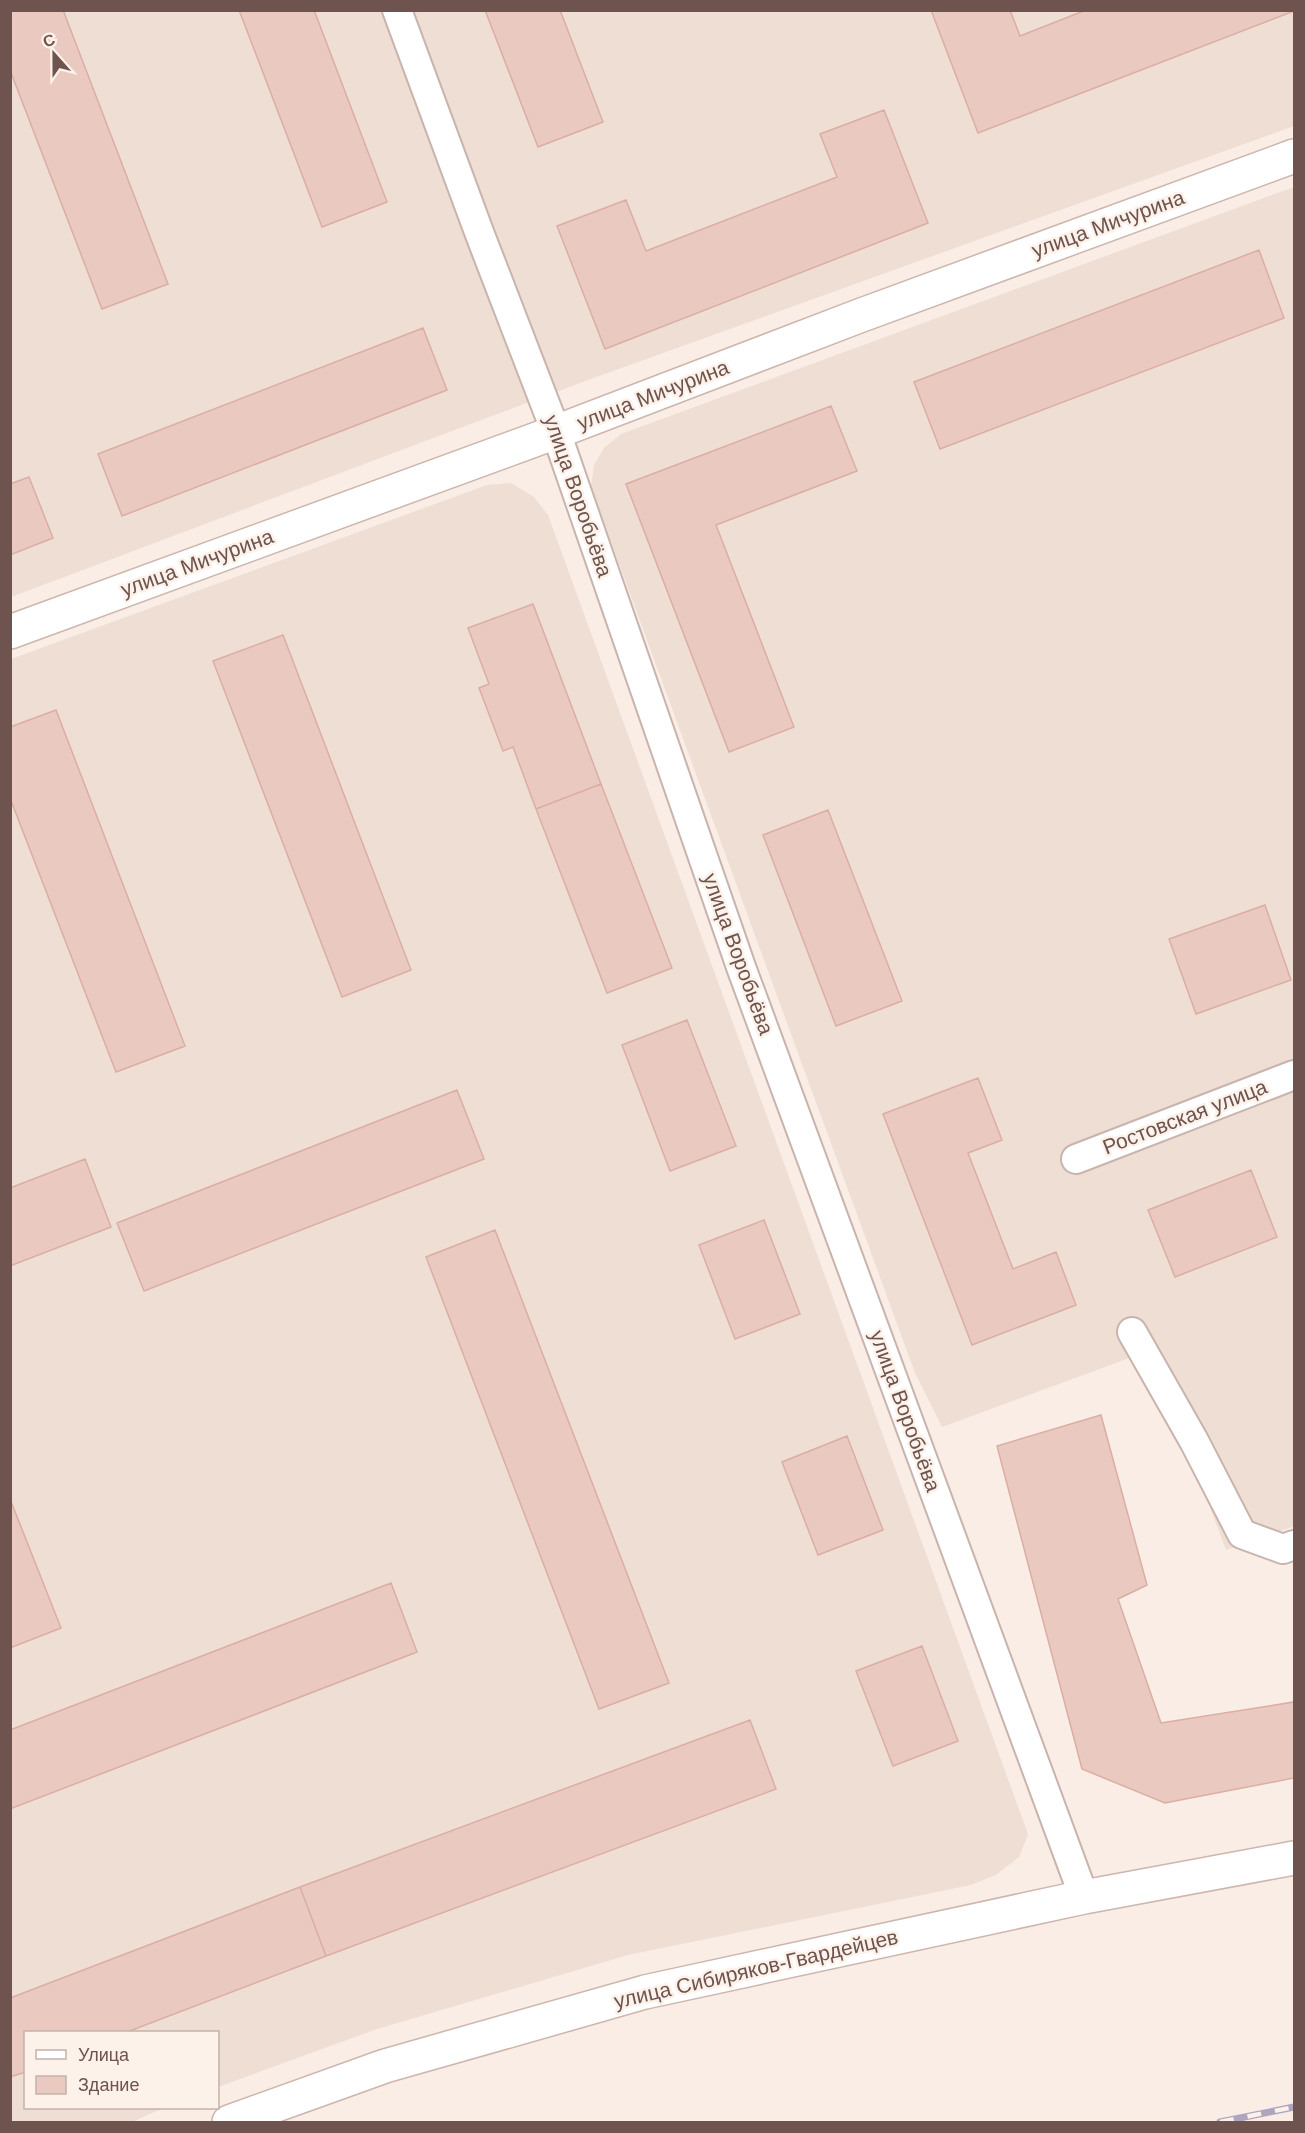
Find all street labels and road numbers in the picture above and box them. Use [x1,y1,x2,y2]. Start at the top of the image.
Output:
street label: улица Мичурина [1028,185,1188,262]
street label: улица Мичурина [574,355,732,434]
street label: улица Воробьёва [540,412,617,580]
street label: улица Мичурина [117,524,277,601]
street label: улица Воробьёва [699,870,778,1038]
street label: Ростовская улица [1099,1075,1270,1158]
street label: улица Воробьёва [866,1327,945,1495]
street label: улица Сибиряков-Гвардейцев [612,1925,900,2012]

